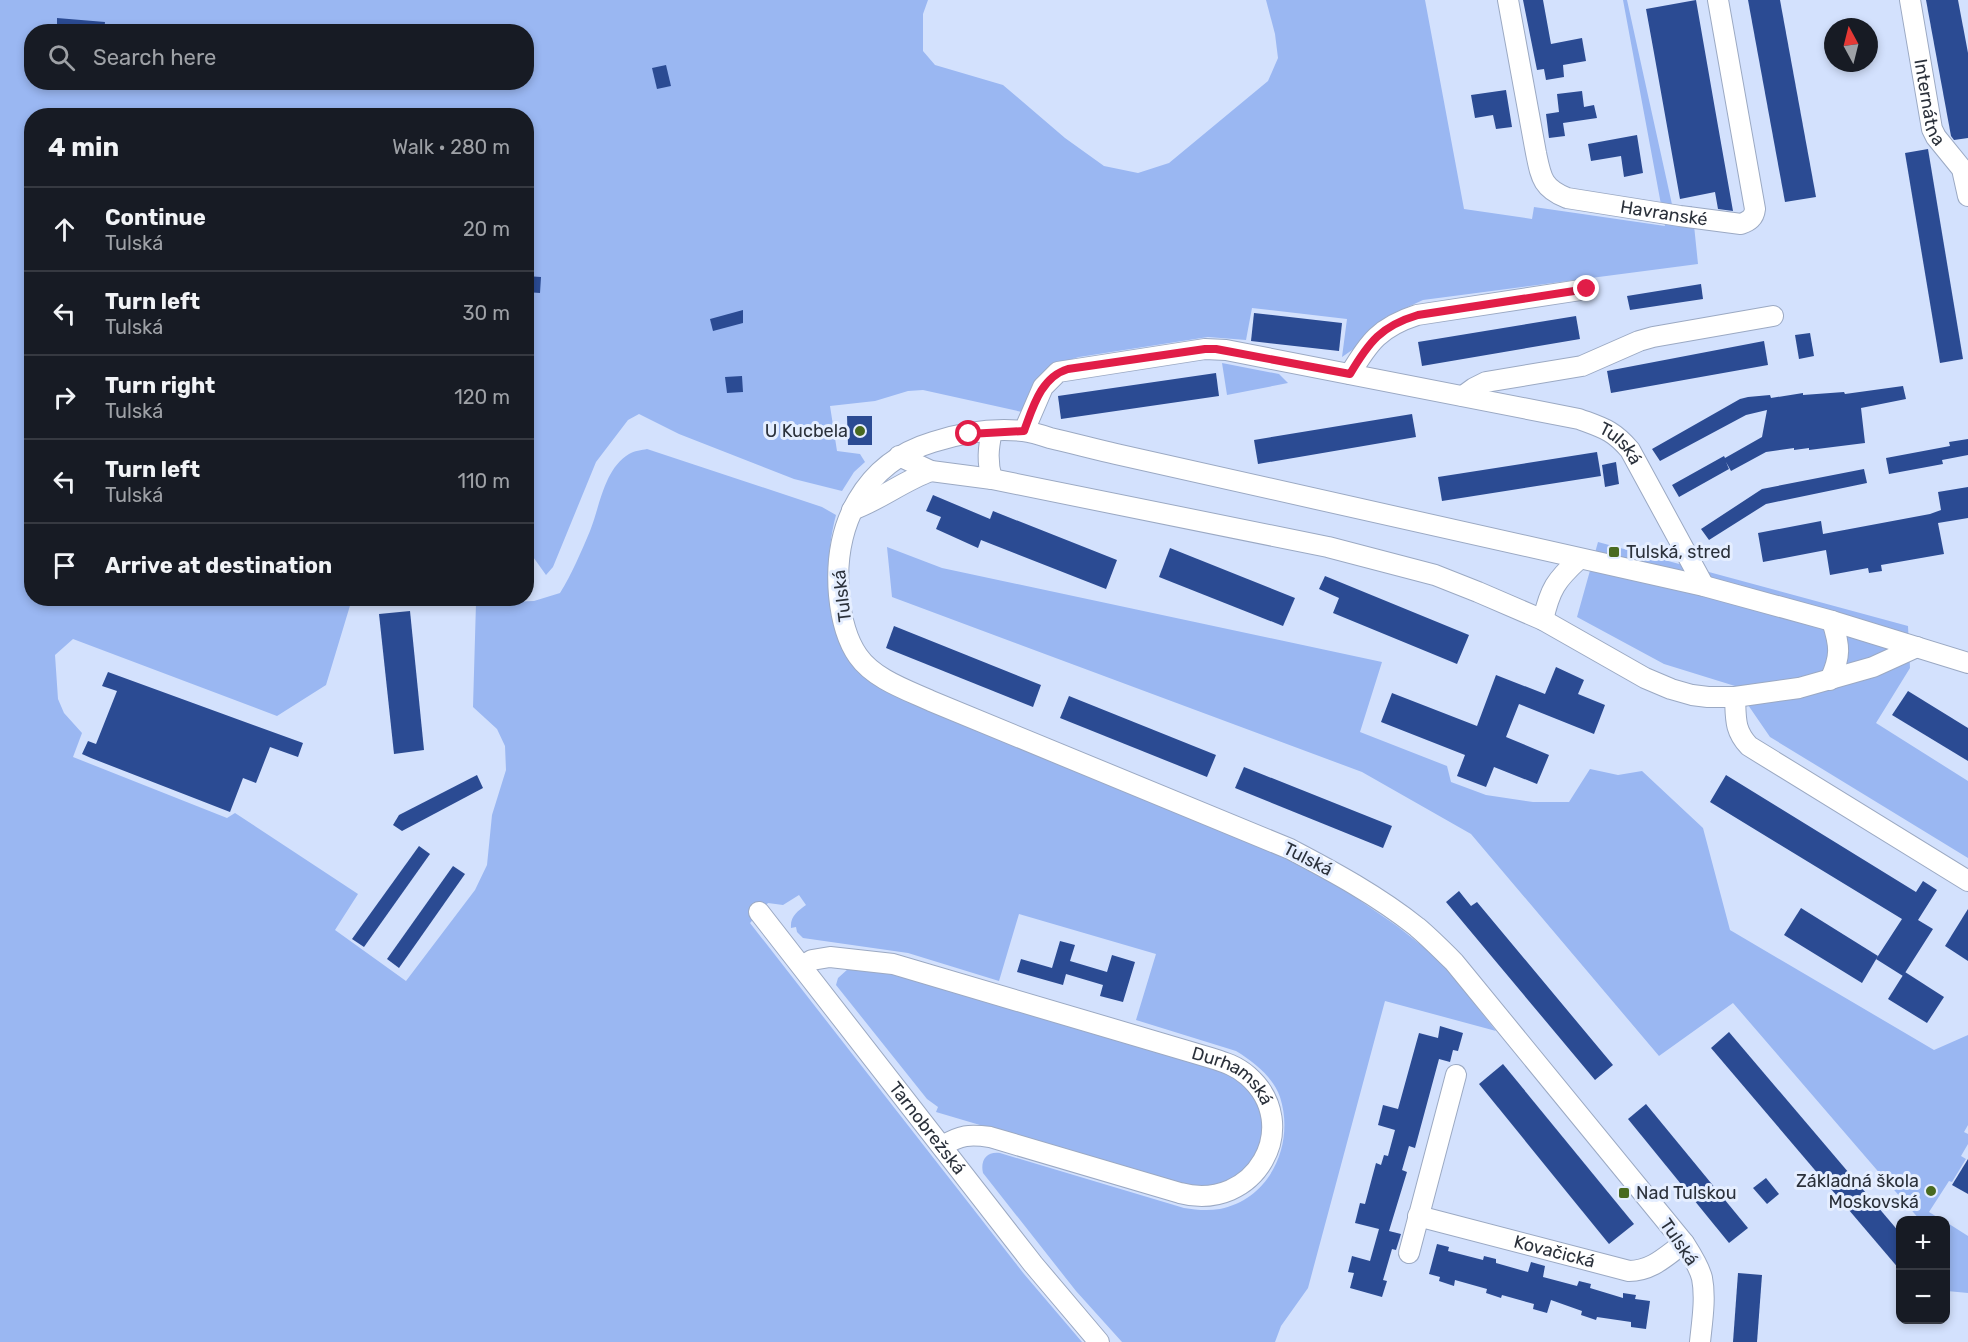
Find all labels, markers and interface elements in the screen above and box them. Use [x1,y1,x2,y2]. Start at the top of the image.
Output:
north arrow [1824,18,1878,72]
search box [24,24,534,90]
icon: search [45,41,78,74]
text: Search here [93,44,216,71]
street label: Internátna [1909,57,1950,150]
text: 4 min [48,132,119,163]
text: Walk · 280 m [392,135,510,159]
street label: Havranské [1619,196,1709,231]
text: Continue [105,204,206,231]
icon: ahead [48,213,81,246]
text: 20 m [463,217,510,241]
text: Tulská [105,231,163,255]
route end [1573,275,1599,301]
text: Turn left [105,288,200,315]
icon: left [48,297,81,330]
text: 30 m [463,301,510,325]
text: Tulská [105,315,163,339]
text: Turn right [105,372,215,399]
icon: right [48,381,81,414]
text: 120 m [454,385,510,409]
text: Tulská [105,399,163,423]
street label: Tulská [1596,417,1647,468]
place label: U Kucbela [765,420,848,442]
route start [955,420,981,446]
marker: U Kucbela [853,424,867,438]
text: Turn left [105,456,200,483]
icon: left [48,465,81,498]
text: 110 m [458,469,510,493]
text: Tulská [105,483,163,507]
place label: Tulská, stred [1626,541,1731,563]
marker: Tulská, stred [1607,545,1621,559]
icon: arrive [48,549,81,582]
text: Arrive at destination [105,552,332,579]
street label: Tulská [828,569,856,623]
street label: Tulská [1280,837,1336,881]
street label: Durhamská [1189,1042,1278,1108]
street label: Tarnobrežská [884,1077,970,1179]
place label: Základná škola Moskovská [1796,1170,1919,1213]
place label: Nad Tulskou [1636,1182,1737,1204]
marker: Základná škola Moskovská [1924,1184,1938,1198]
marker: Nad Tulskou [1617,1186,1631,1200]
street label: Tulská [1655,1214,1703,1270]
map controls [1896,1216,1950,1324]
button: + [1896,1216,1950,1270]
street label: Kovačická [1511,1230,1597,1273]
button: − [1896,1270,1950,1324]

